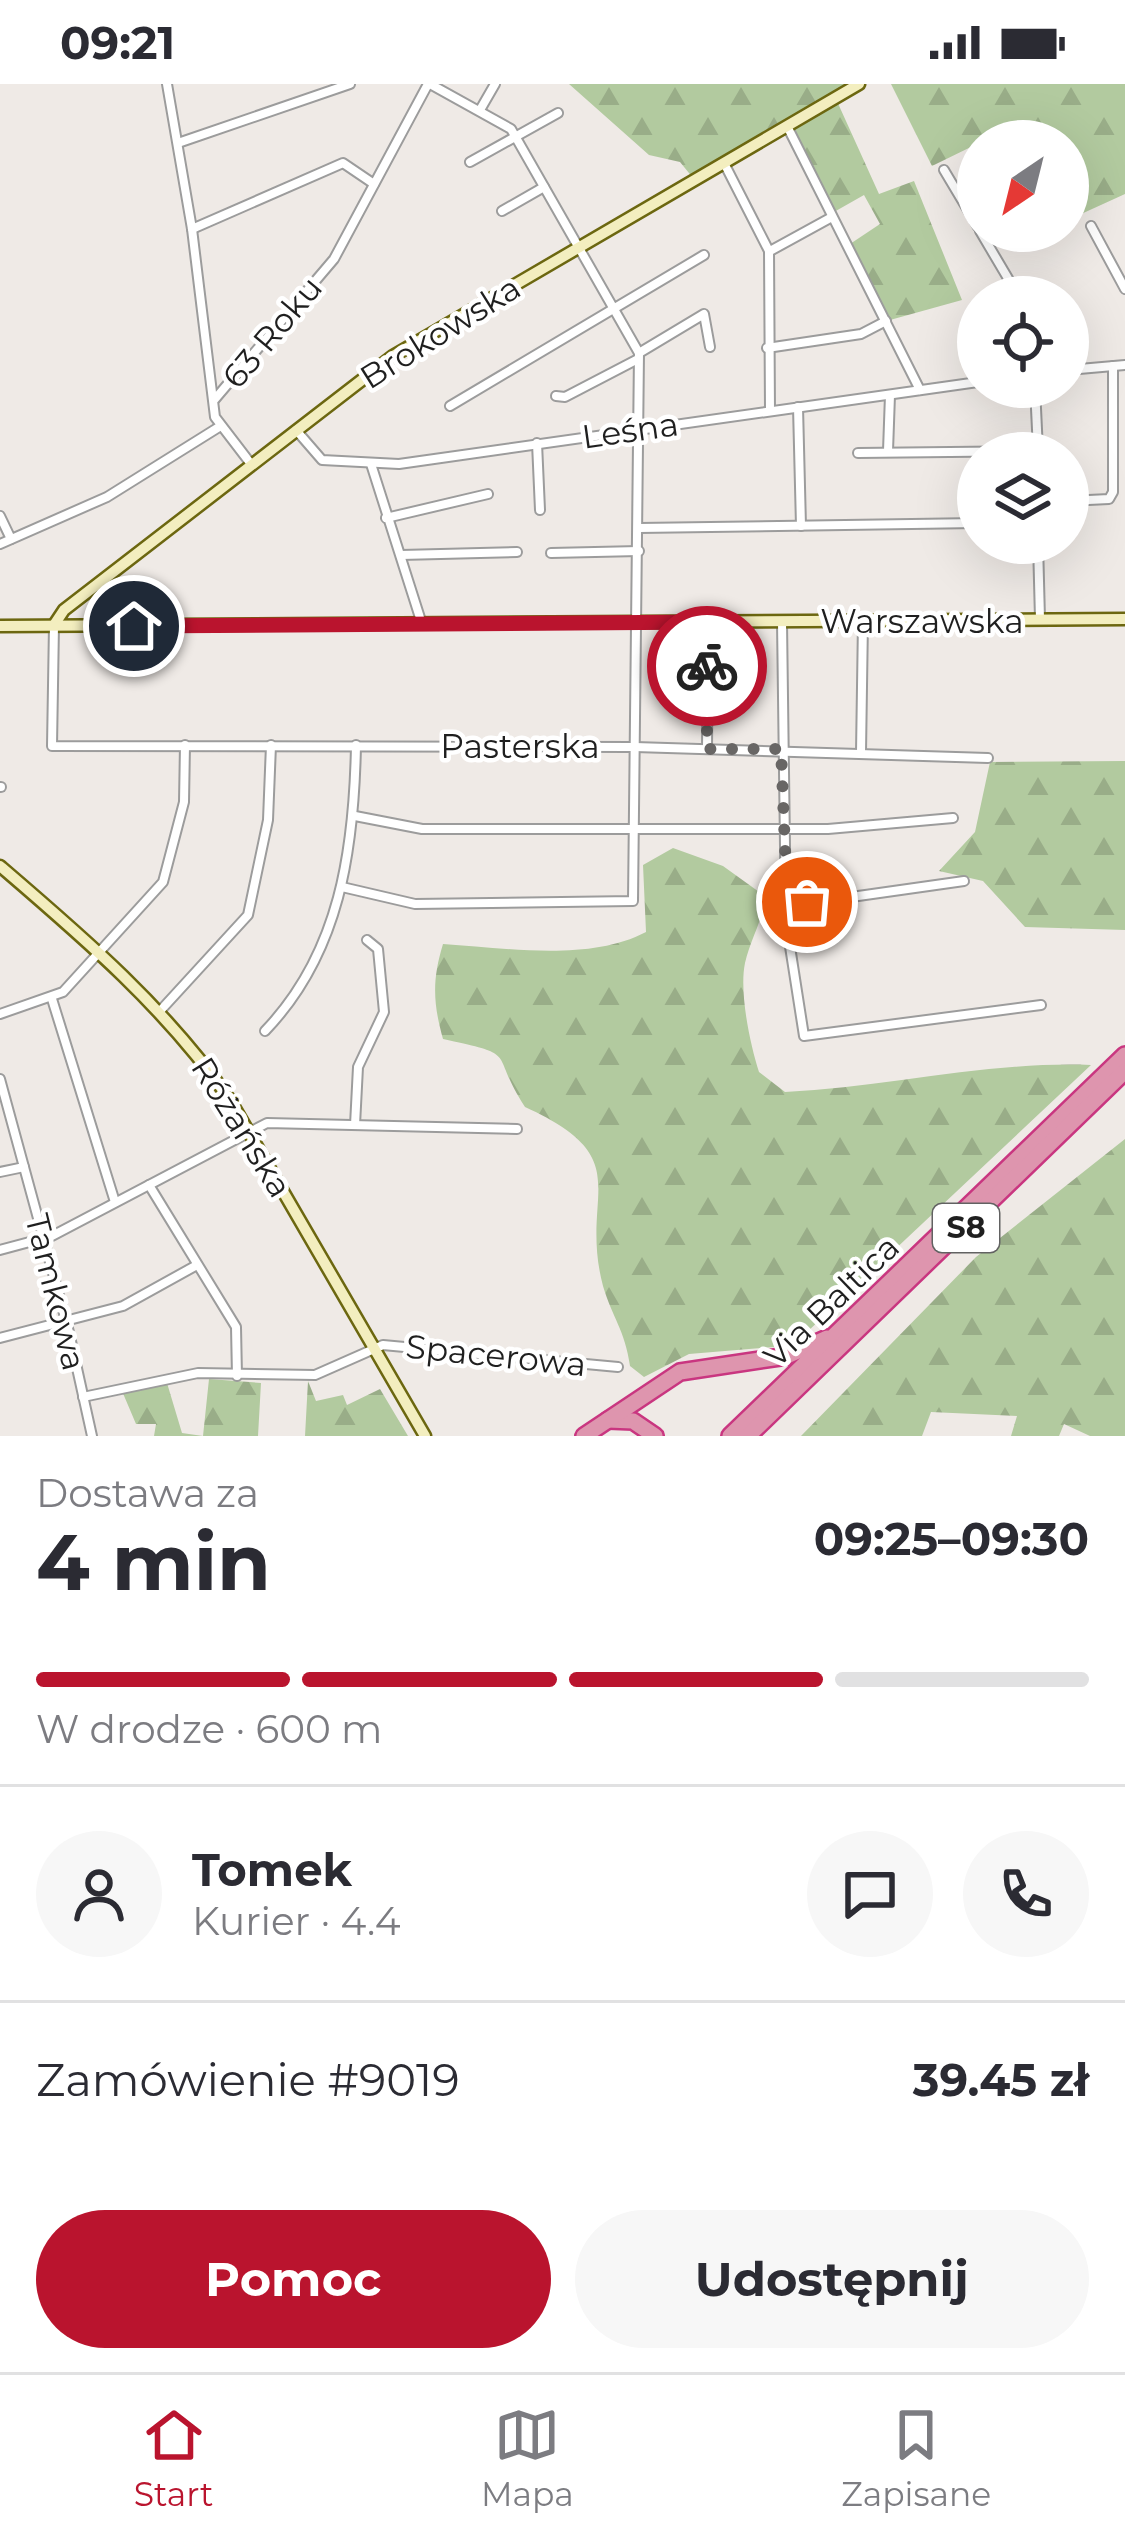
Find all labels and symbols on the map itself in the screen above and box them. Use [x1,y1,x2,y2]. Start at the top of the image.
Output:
north arrow [957,120,1089,252]
street label: Brokowska [352,267,528,397]
street label: 63 Roku [214,268,330,396]
street label: Leśna [579,403,681,457]
pin [83,575,185,677]
street label: Warszawska [820,601,1024,641]
courier [647,606,767,726]
street label: Pasterska [440,726,600,766]
pin [756,851,858,953]
street label: Różańska [183,1049,301,1205]
road number: S8 [933,1204,999,1252]
street label: Tamkowa [17,1210,95,1374]
street label: Via Baltica [755,1227,907,1375]
street label: Spacerowa [404,1326,588,1384]

